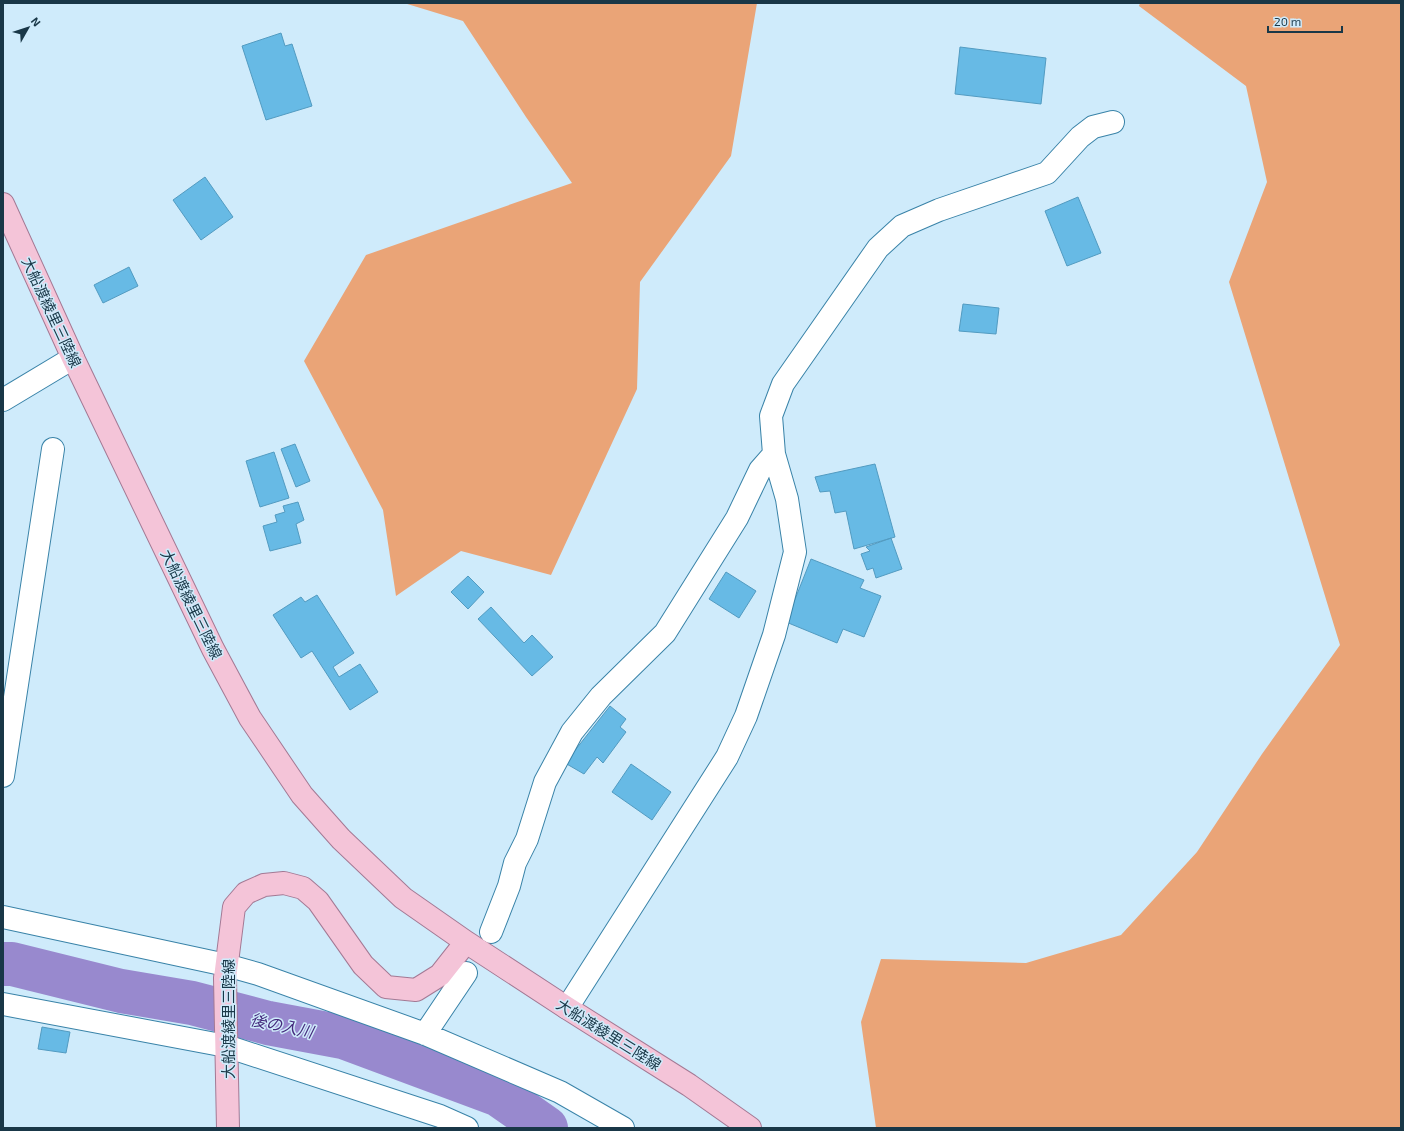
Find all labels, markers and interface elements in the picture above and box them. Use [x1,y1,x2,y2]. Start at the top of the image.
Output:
north arrow [8,8,48,48]
scale bar [1268,8,1342,34]
text: N [29,14,44,29]
text: 20 m [1274,14,1301,28]
street label: 大船渡綾里三陸線 [18,254,86,370]
street label: 大船渡綾里三陸線 [158,546,226,662]
street label: 大船渡綾里三陸線 [219,959,237,1079]
street label: 大船渡綾里三陸線 [553,995,665,1073]
water label: 後の入川 [249,1009,317,1041]

